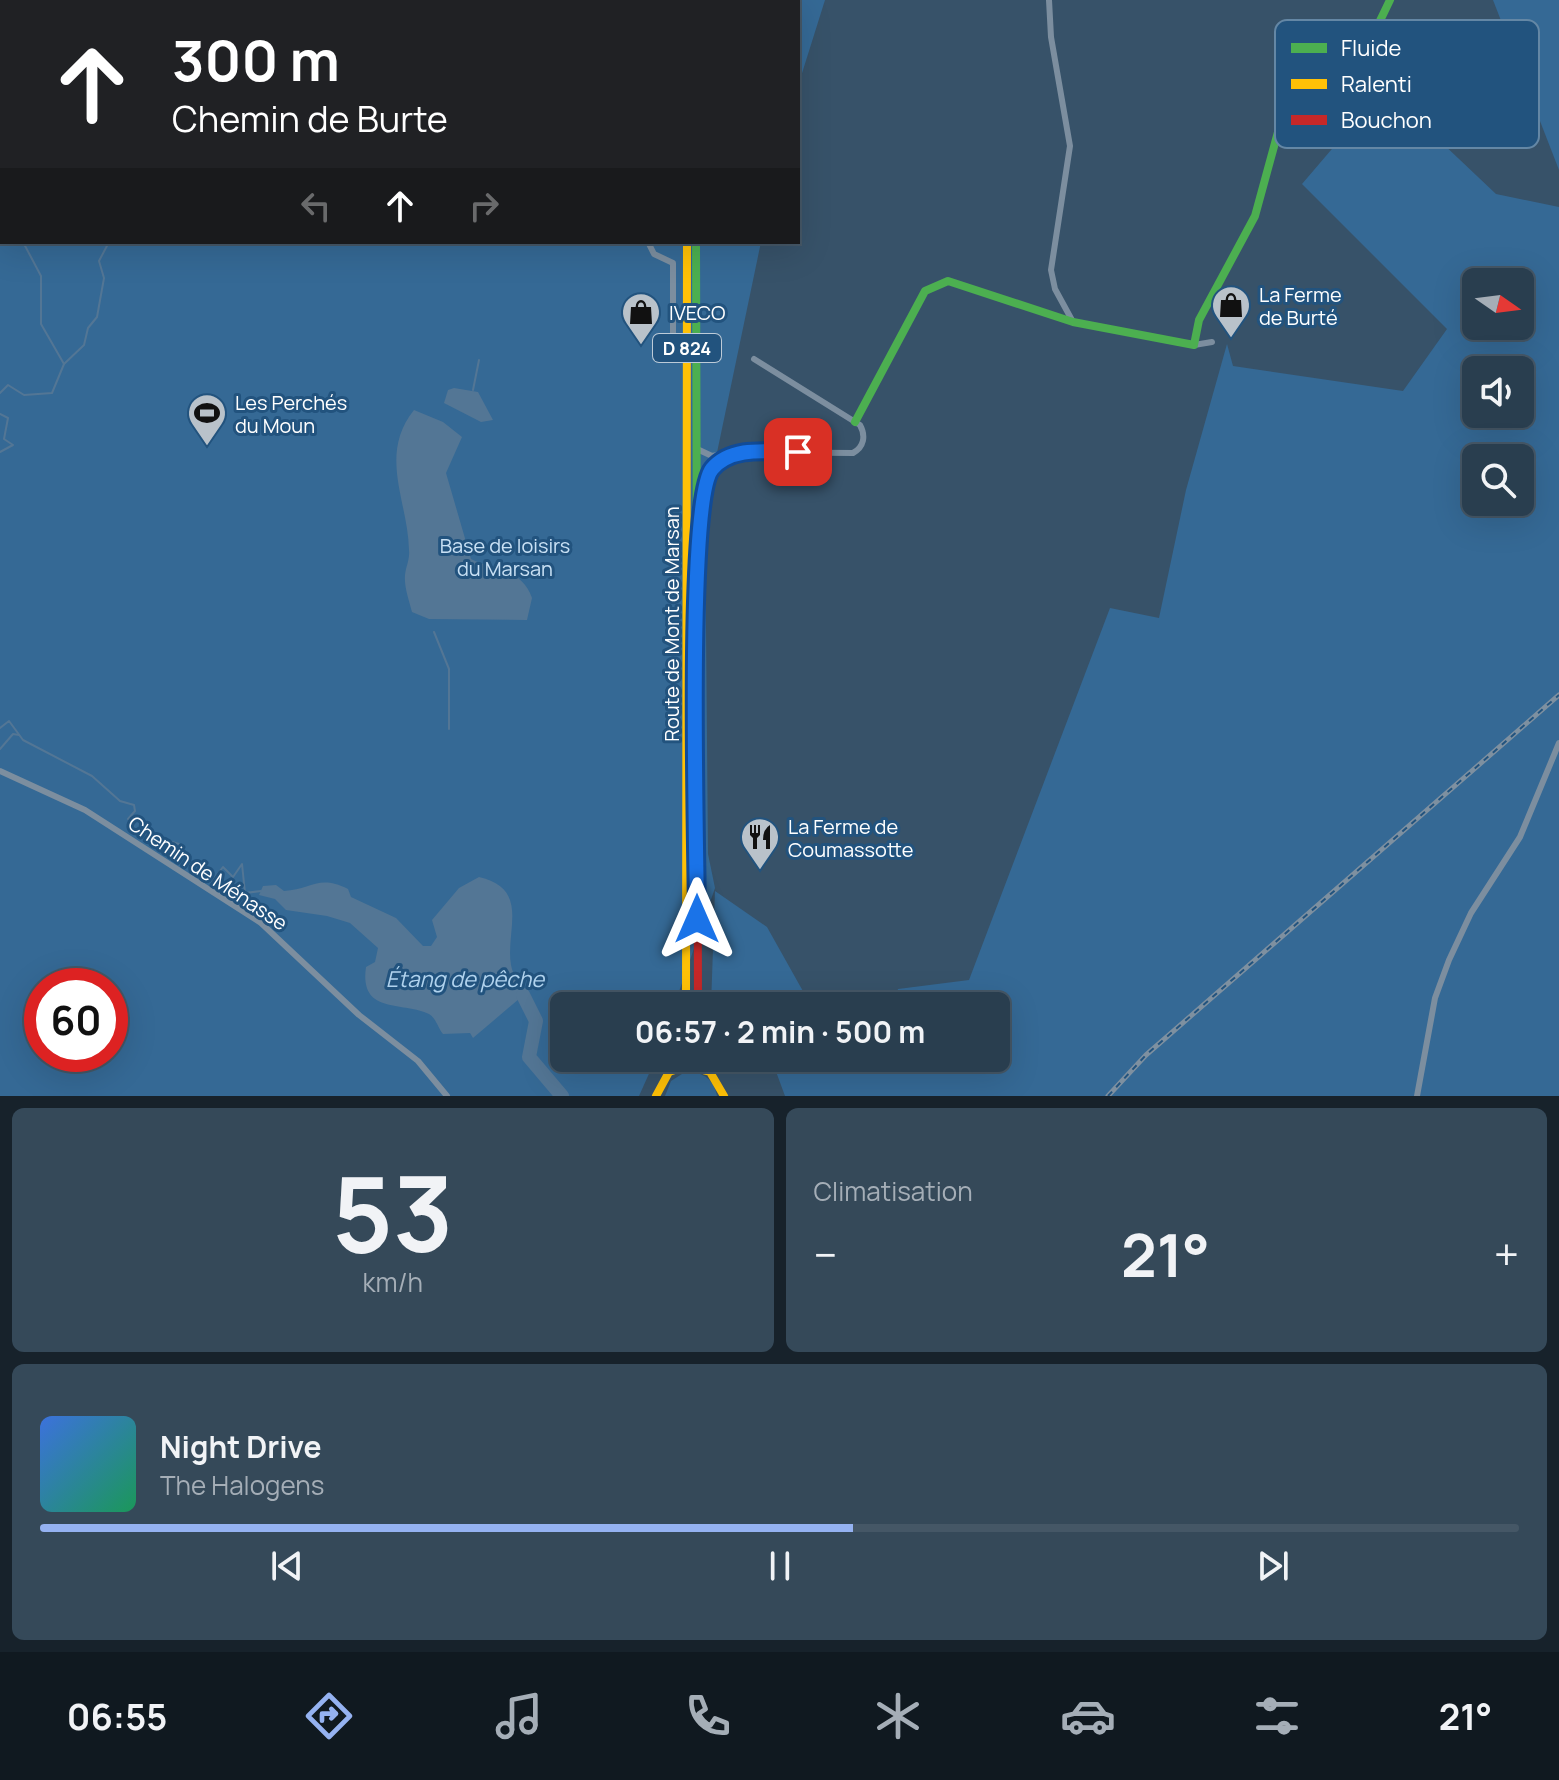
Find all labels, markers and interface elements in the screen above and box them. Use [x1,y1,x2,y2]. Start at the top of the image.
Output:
legend [1275,20,1539,148]
text: 300 m [172,21,340,98]
icon: ahead [40,32,144,136]
text: Fluide [1341,33,1401,63]
text: Ralenti [1341,69,1412,99]
text: Chemin de Burte [172,94,448,143]
text: Bouchon [1341,105,1432,135]
icon: left [294,184,338,228]
icon: ahead [378,184,422,228]
icon: right [462,184,506,228]
north arrow [1462,268,1534,340]
map controls [1462,268,1534,516]
place label: La Ferme de Burté [1259,281,1342,331]
shop icon: La Ferme de Burté [1210,284,1252,339]
shop icon: IVECO [620,291,662,346]
place label: IVECO [669,299,725,326]
road number: D 824 [653,334,721,362]
button: sound [1462,356,1534,428]
place label: Les Perchés du Moun [235,389,347,439]
sports icon: Les Perchés du Moun [186,392,228,447]
pin [764,418,832,486]
icon: arrive [776,430,820,474]
button: search [1462,444,1534,516]
street label: Route de Mont de Marsan [658,506,685,742]
park label: Base de loisirs du Marsan [440,532,570,582]
street label: Chemin de Ménasse [123,810,293,936]
place label: La Ferme de Coumassotte [788,813,913,863]
restaurant icon: La Ferme de Coumassotte [739,816,781,871]
position arrow [655,877,739,961]
water label: Étang de pêche [386,964,545,994]
speed limit sign: 60 [24,968,128,1072]
text: 06:57 · 2 min · 500 m [635,1011,925,1052]
text: 53 [332,1141,453,1283]
text: Climatisation [814,1173,973,1209]
text: 21° [1121,1213,1210,1295]
text: − [814,1224,837,1284]
text: + [1494,1224,1519,1284]
text: km/h [363,1264,423,1300]
text: Night Drive [160,1426,322,1467]
text: The Halogens [160,1467,324,1503]
icon: previous [265,1544,309,1588]
icon: pause [758,1544,802,1588]
icon: next [1251,1544,1295,1588]
icon: directions [301,1688,357,1744]
icon: music [491,1688,547,1744]
icon: phone [680,1688,736,1744]
icon: climate [870,1688,926,1744]
icon: car [1060,1688,1116,1744]
icon: filters [1249,1688,1305,1744]
text: 06:55 [67,1692,167,1741]
text: 21° [1439,1692,1492,1741]

